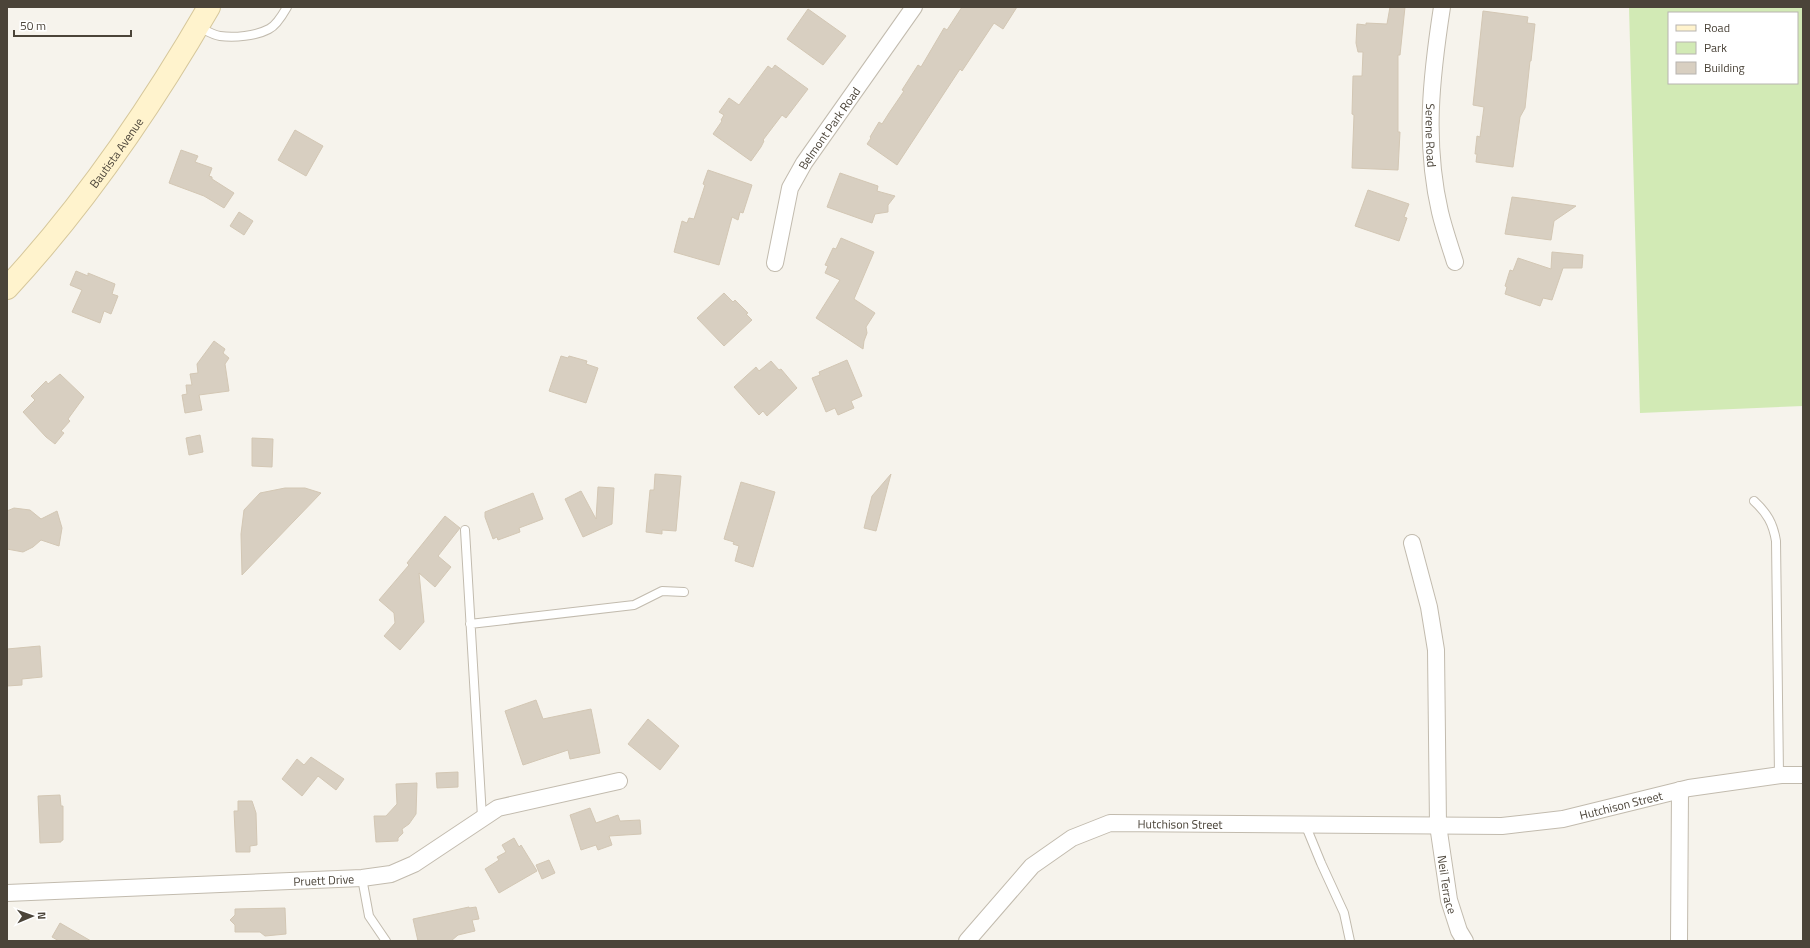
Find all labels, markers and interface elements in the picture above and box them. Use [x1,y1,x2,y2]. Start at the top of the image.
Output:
scale bar [14,12,131,38]
legend [1668,12,1798,84]
text: 50 m [20,16,46,35]
text: Road [1704,18,1730,37]
text: Park [1704,38,1727,57]
text: Building [1704,58,1745,77]
street label: Belmont Park Road [793,83,865,173]
street label: Serene Road [1421,103,1442,168]
street label: Bautista Avenue [84,113,148,192]
street label: Hutchison Street [1577,785,1665,824]
street label: Hutchison Street [1137,814,1223,833]
street label: Neil Terrace [1433,854,1462,916]
street label: Pruett Drive [293,869,355,890]
north arrow [12,896,52,936]
text: N [34,912,50,920]

